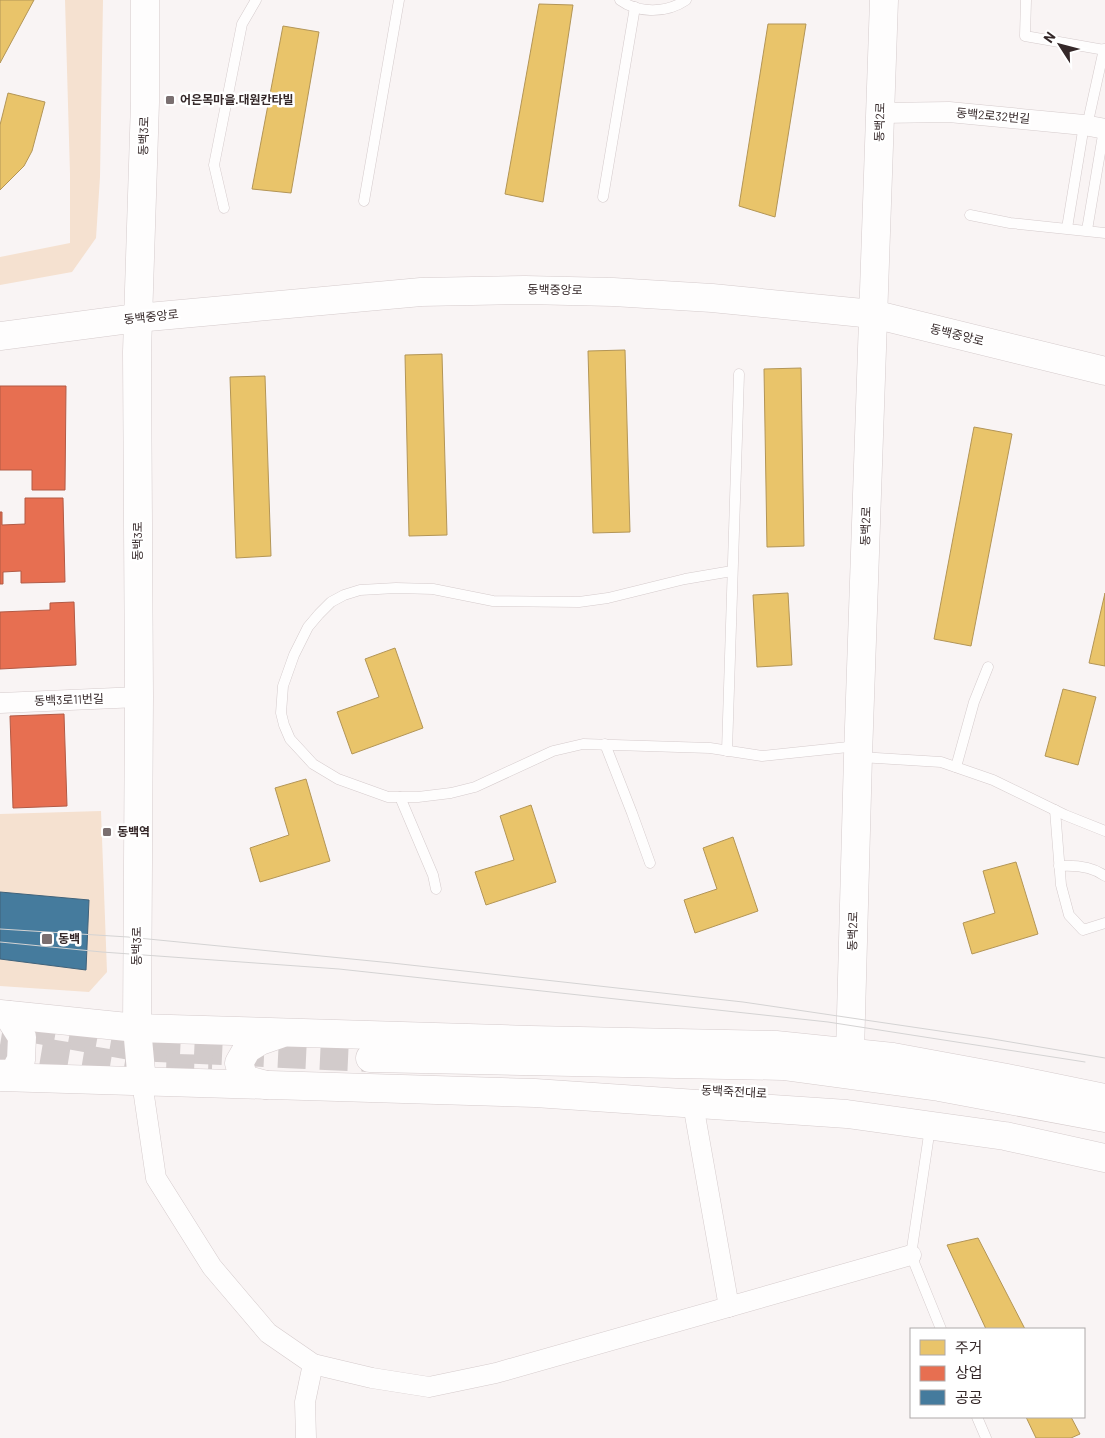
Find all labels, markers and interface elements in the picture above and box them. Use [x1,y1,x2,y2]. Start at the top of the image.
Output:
north arrow [1035,20,1085,70]
text: N [1039,28,1059,46]
place label: 어은목마을.대원칸타빌 [180,92,294,106]
marker: 어은목마을.대원칸타빌 [164,94,176,106]
street label: 동백2로 [871,102,887,142]
street label: 동백2로32번길 [955,105,1031,125]
street label: 동백3로 [135,116,151,156]
street label: 동백중앙로 [527,282,583,296]
street label: 동백중앙로 [123,306,179,326]
street label: 동백중앙로 [929,321,986,347]
street label: 동백2로 [857,506,873,546]
street label: 동백3로 [130,521,144,561]
street label: 동백3로11번길 [34,691,104,707]
place label: 동백역 [117,824,150,838]
marker: 동백역 [101,826,113,838]
street label: 동백2로 [844,911,860,951]
street label: 동백3로 [129,926,143,966]
place label: 동백 [58,931,80,945]
marker: 동백 [40,932,54,946]
street label: 동백죽전대로 [701,1082,767,1100]
legend [910,1328,1085,1418]
text: 주거 [955,1338,983,1356]
text: 상업 [955,1363,983,1381]
text: 공공 [955,1388,983,1406]

